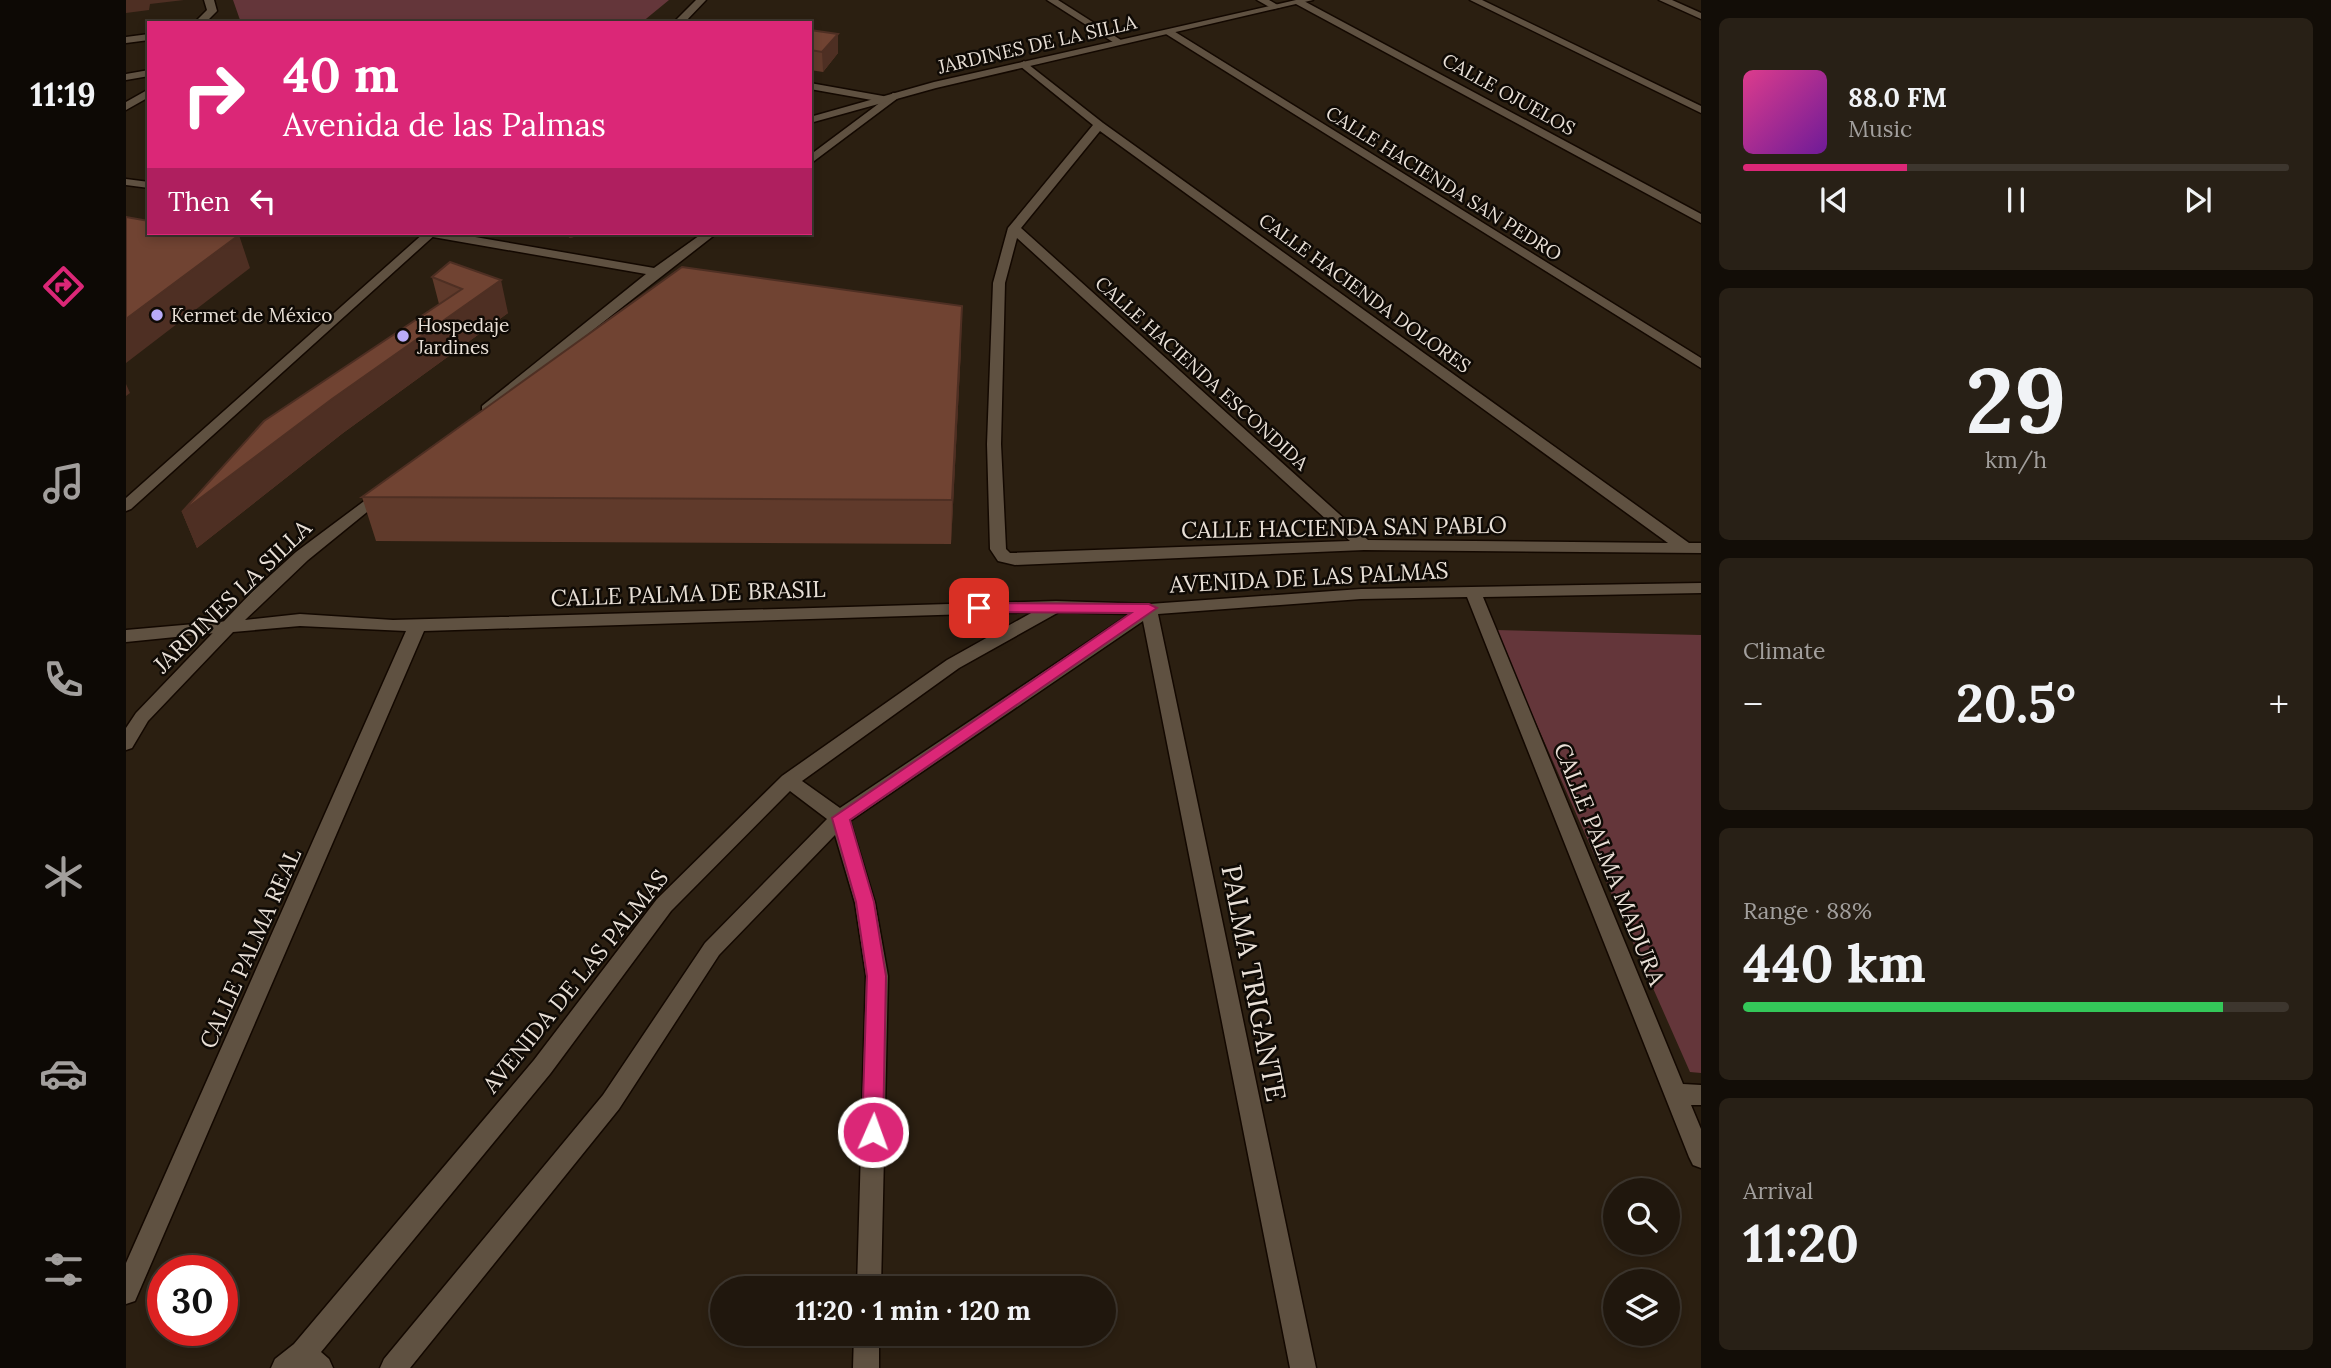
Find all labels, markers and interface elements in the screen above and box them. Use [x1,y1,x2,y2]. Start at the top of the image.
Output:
street label: JARDINES DE LA SILLA [934,9,1140,79]
text: 40 m [283,43,399,105]
street label: CALLE OJUELOS [1438,48,1580,140]
icon: right [168,49,259,140]
text: 11:19 [30,74,96,115]
text: 88.0 FM [1848,81,1947,114]
street label: CALLE HACIENDA SAN PEDRO [1322,100,1566,266]
text: Avenida de las Palmas [283,104,606,145]
text: Music [1848,114,1912,143]
icon: previous [1815,181,1853,219]
icon: pause [1997,181,2035,219]
icon: next [2179,181,2217,219]
icon: left [244,182,282,220]
text: Then [168,185,230,218]
street label: CALLE HACIENDA DOLORES [1254,208,1476,378]
icon: directions [39,262,88,311]
street label: CALLE HACIENDA ESCONDIDA [1091,271,1314,476]
place label: Kermet de México [171,303,332,327]
marker: Kermet de México [149,307,165,323]
place label: Hospedaje Jardines [416,313,509,359]
marker: Hospedaje Jardines [395,328,411,344]
text: 29 [1966,341,2066,458]
text: km/h [1985,445,2047,474]
icon: music [39,459,88,508]
street label: CALLE HACIENDA SAN PABLO [1181,510,1507,544]
street label: JARDINES LA SILLA [146,513,318,680]
street label: AVENIDA DE LAS PALMAS [1168,555,1449,599]
street label: CALLE PALMA DE BRASIL [550,574,826,612]
pin [949,578,1009,638]
icon: arrive [960,589,998,627]
text: Climate [1743,636,1825,665]
icon: phone [39,655,88,704]
text: 20.5° [1956,670,2076,736]
text: − [1743,680,1763,728]
text: + [2269,680,2289,728]
street label: CALLE PALMA MADURA [1548,738,1672,990]
street label: CALLE PALMA REAL [193,843,307,1053]
icon: climate [39,852,88,901]
street label: PALMA TRIGANTE [1213,862,1295,1104]
street label: AVENIDA DE LAS PALMAS [475,863,674,1099]
text: Range · 88% [1743,896,1872,925]
text: 440 km [1743,930,1926,996]
icon: car [39,1049,88,1098]
position arrow [836,1095,910,1169]
text: Arrival [1743,1176,1813,1205]
map controls [1603,1178,1680,1346]
button: search [1603,1178,1680,1255]
text: 11:20 [1743,1210,1859,1276]
icon: filters [39,1245,88,1294]
speed limit sign: 30 [147,1255,238,1346]
button: layers [1603,1269,1680,1346]
text: 11:20 · 1 min · 120 m [795,1294,1031,1327]

